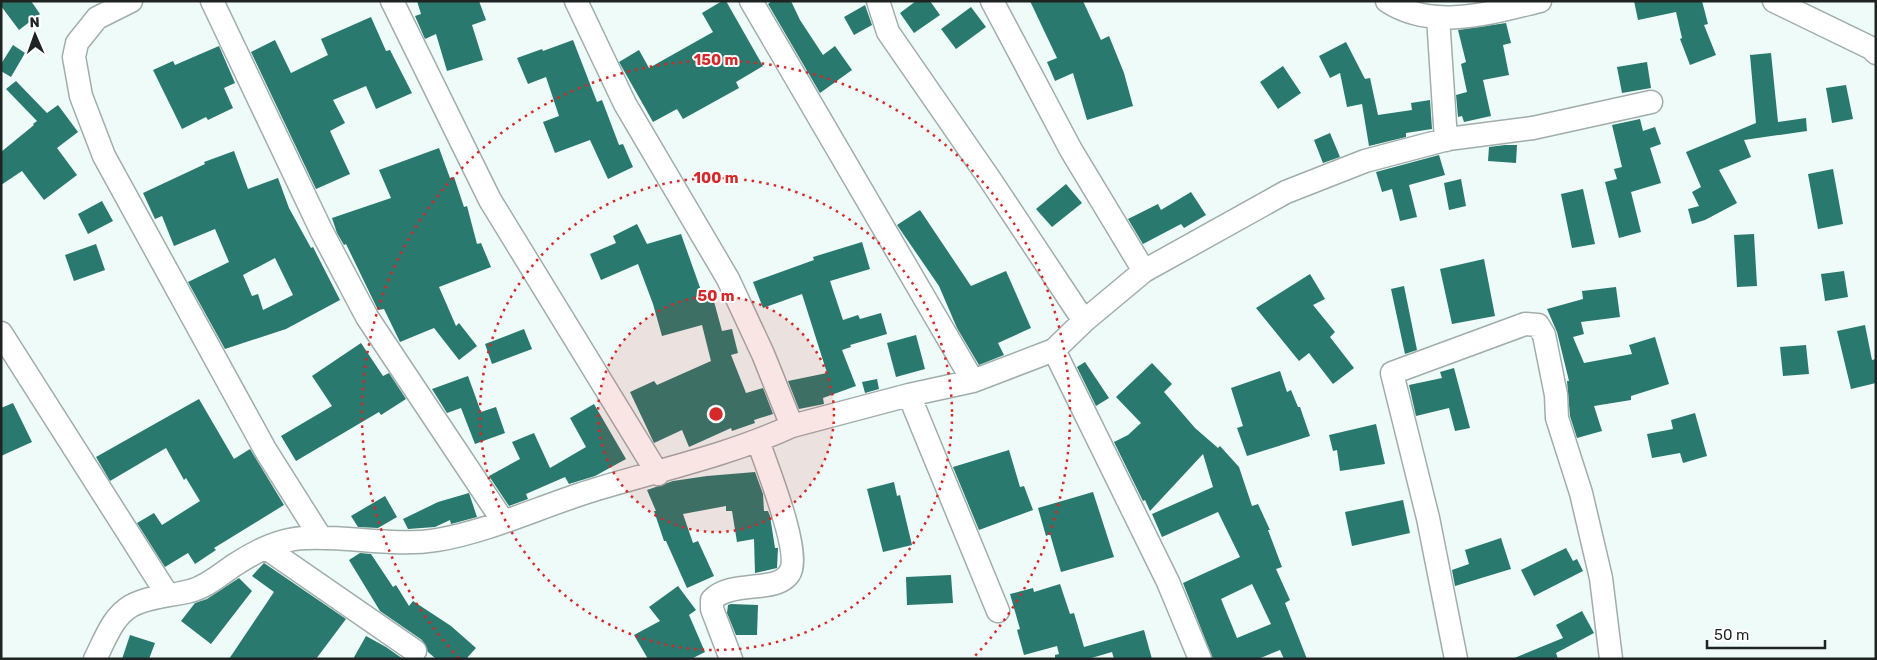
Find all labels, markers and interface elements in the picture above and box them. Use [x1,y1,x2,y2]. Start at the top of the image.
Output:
north arrow [10,10,60,60]
text: N [29,14,40,31]
text: 150 m [694,51,738,69]
text: 100 m [694,169,738,187]
text: 50 m [698,287,734,305]
centre of rings [707,405,725,423]
scale bar [1707,618,1824,650]
text: 50 m [1714,626,1749,644]

